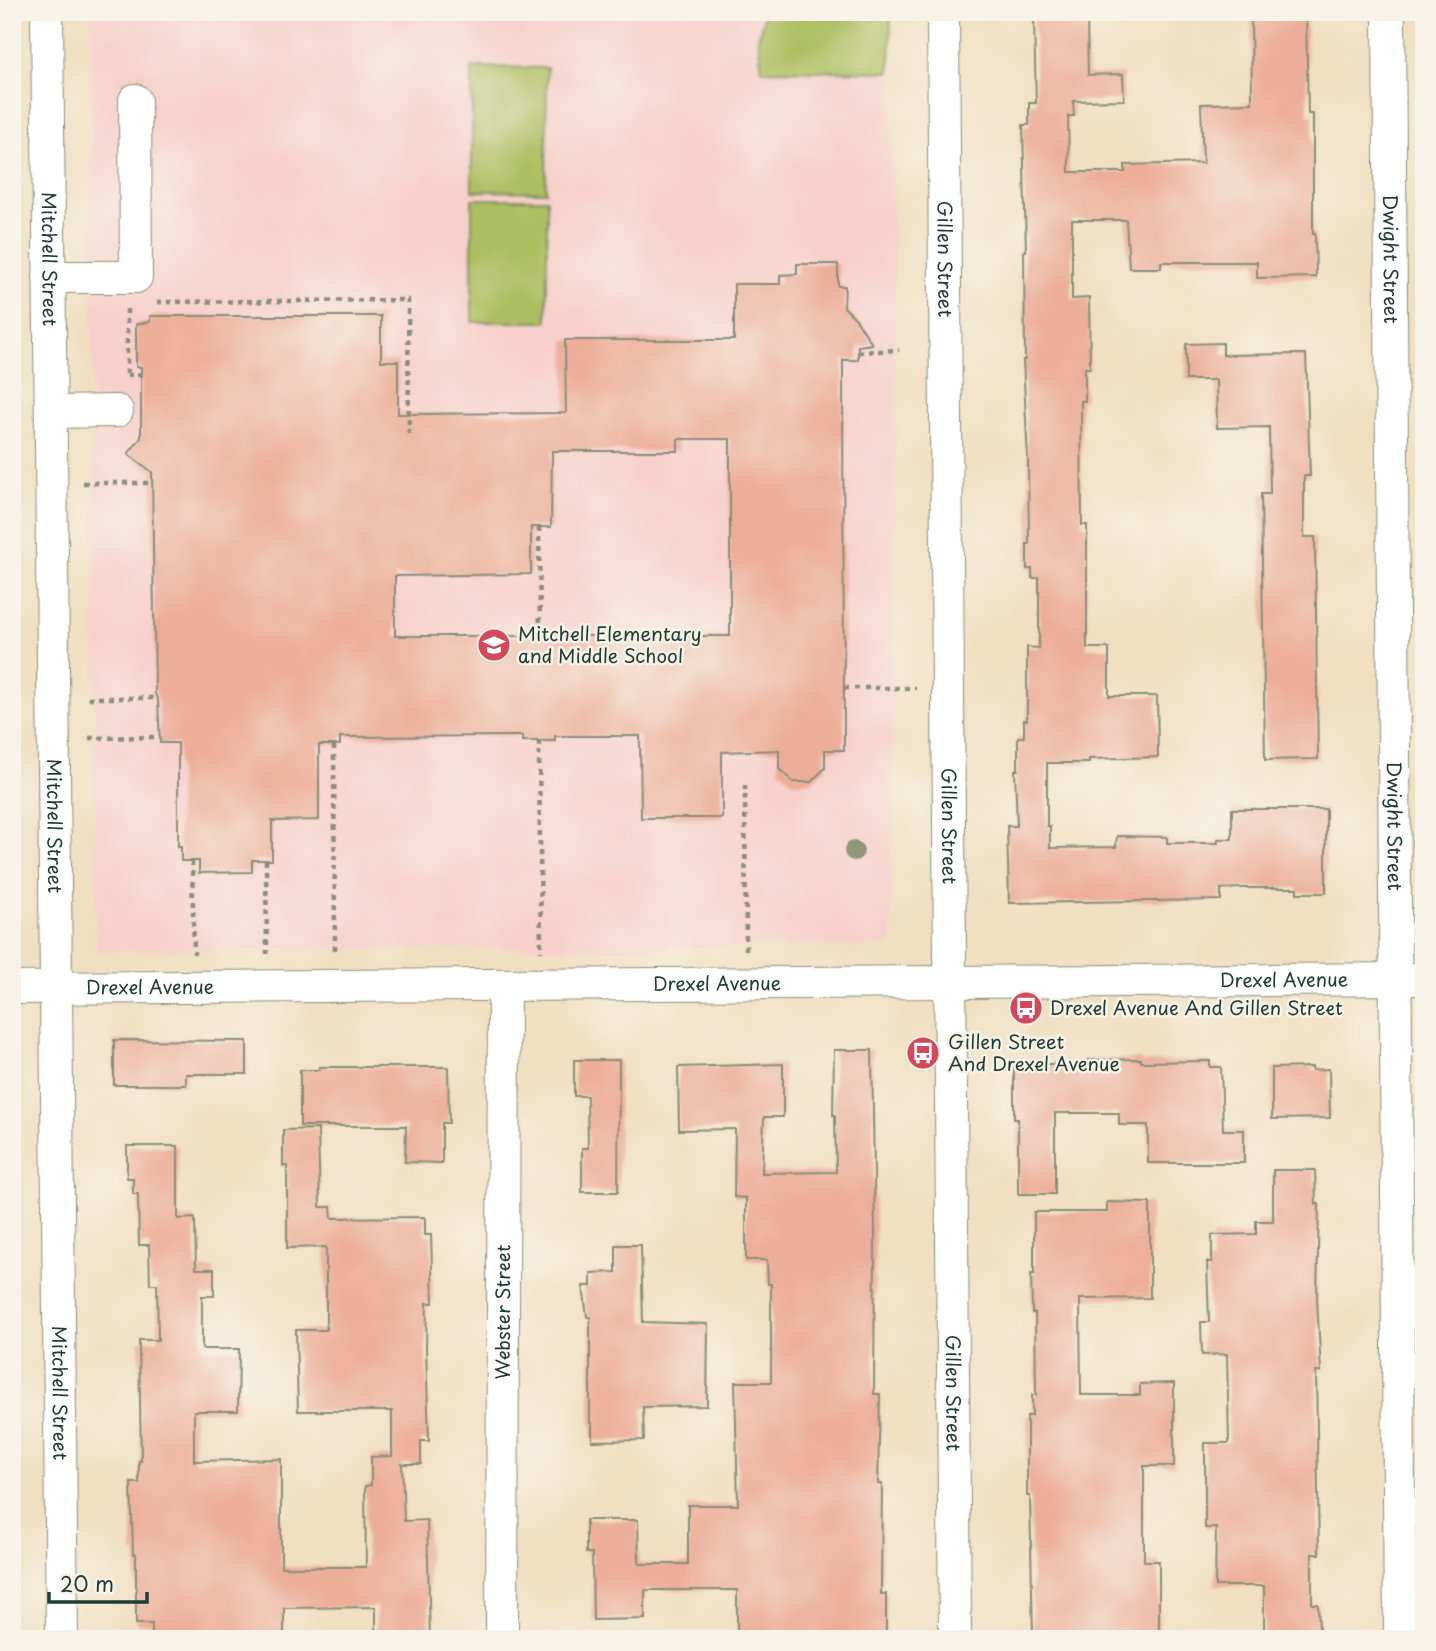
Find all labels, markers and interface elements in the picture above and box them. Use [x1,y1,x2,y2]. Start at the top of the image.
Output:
street label: Mitchell Street [36,192,65,327]
street label: Dwight Street [1377,194,1406,324]
street label: Gillen Street [931,201,960,318]
place label: Mitchell Elementary and Middle School [518,619,702,669]
school or university icon: Mitchell Elementary and Middle School [475,626,513,664]
street label: Mitchell Street [41,759,70,893]
street label: Dwight Street [1381,761,1410,891]
street label: Gillen Street [936,768,964,885]
street label: Drexel Avenue [1220,964,1348,993]
street label: Drexel Avenue [653,968,781,997]
street label: Drexel Avenue [86,972,214,1001]
bus stop icon: Drexel Avenue And Gillen Street [1007,989,1045,1027]
place label: Drexel Avenue And Gillen Street [1050,993,1343,1021]
place label: Gillen Street And Drexel Avenue [948,1027,1120,1077]
bus stop icon: Gillen Street And Drexel Avenue [904,1034,942,1072]
street label: Webster Street [488,1245,516,1379]
street label: Mitchell Street [46,1326,75,1460]
street label: Gillen Street [940,1335,969,1452]
scale bar [49,1560,147,1604]
text: 20 m [60,1567,114,1599]

